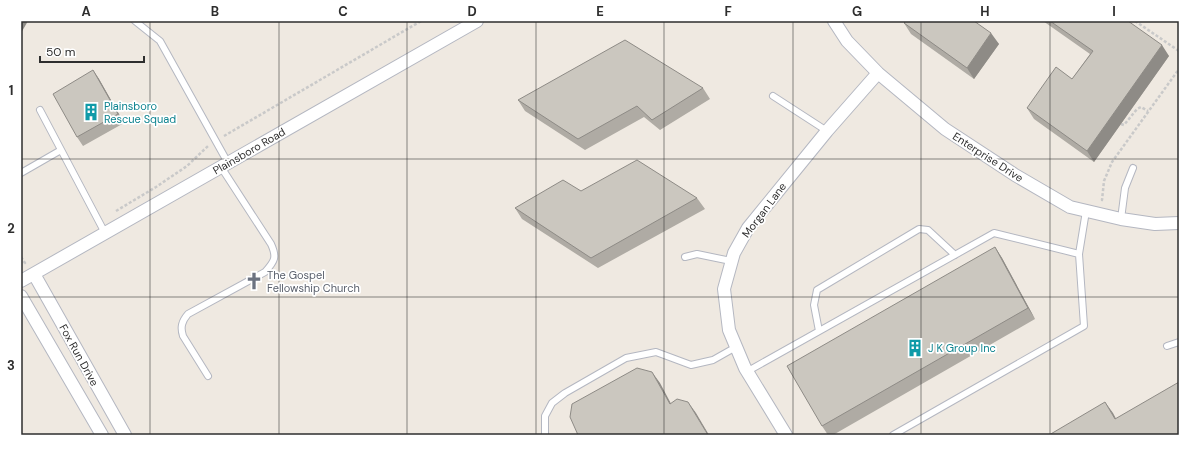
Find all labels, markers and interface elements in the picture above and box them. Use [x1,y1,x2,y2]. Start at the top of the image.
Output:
text: A [81,3,91,20]
text: B [211,3,219,20]
text: C [338,3,348,20]
text: D [467,3,477,20]
text: E [596,3,604,20]
text: F [724,3,732,20]
text: G [852,3,862,20]
text: H [980,3,990,20]
text: I [1112,3,1116,20]
scale bar [40,38,144,64]
text: 50 m [46,44,75,60]
text: 1 [9,82,13,99]
place label: Plainsboro Rescue Squad [104,99,176,126]
building icon: Plainsboro Rescue Squad [81,102,101,122]
street label: Plainsboro Road [210,124,288,177]
street label: Enterprise Drive [950,129,1026,185]
street label: Morgan Lane [739,180,789,240]
text: 2 [7,220,15,237]
place label: The Gospel Fellowship Church [267,268,360,295]
church icon: The Gospel Fellowship Church [244,271,264,291]
street label: Fox Run Drive [56,322,102,388]
building icon: J K Group Inc [905,338,925,358]
place label: J K Group Inc [928,341,996,355]
text: 3 [7,357,15,374]

